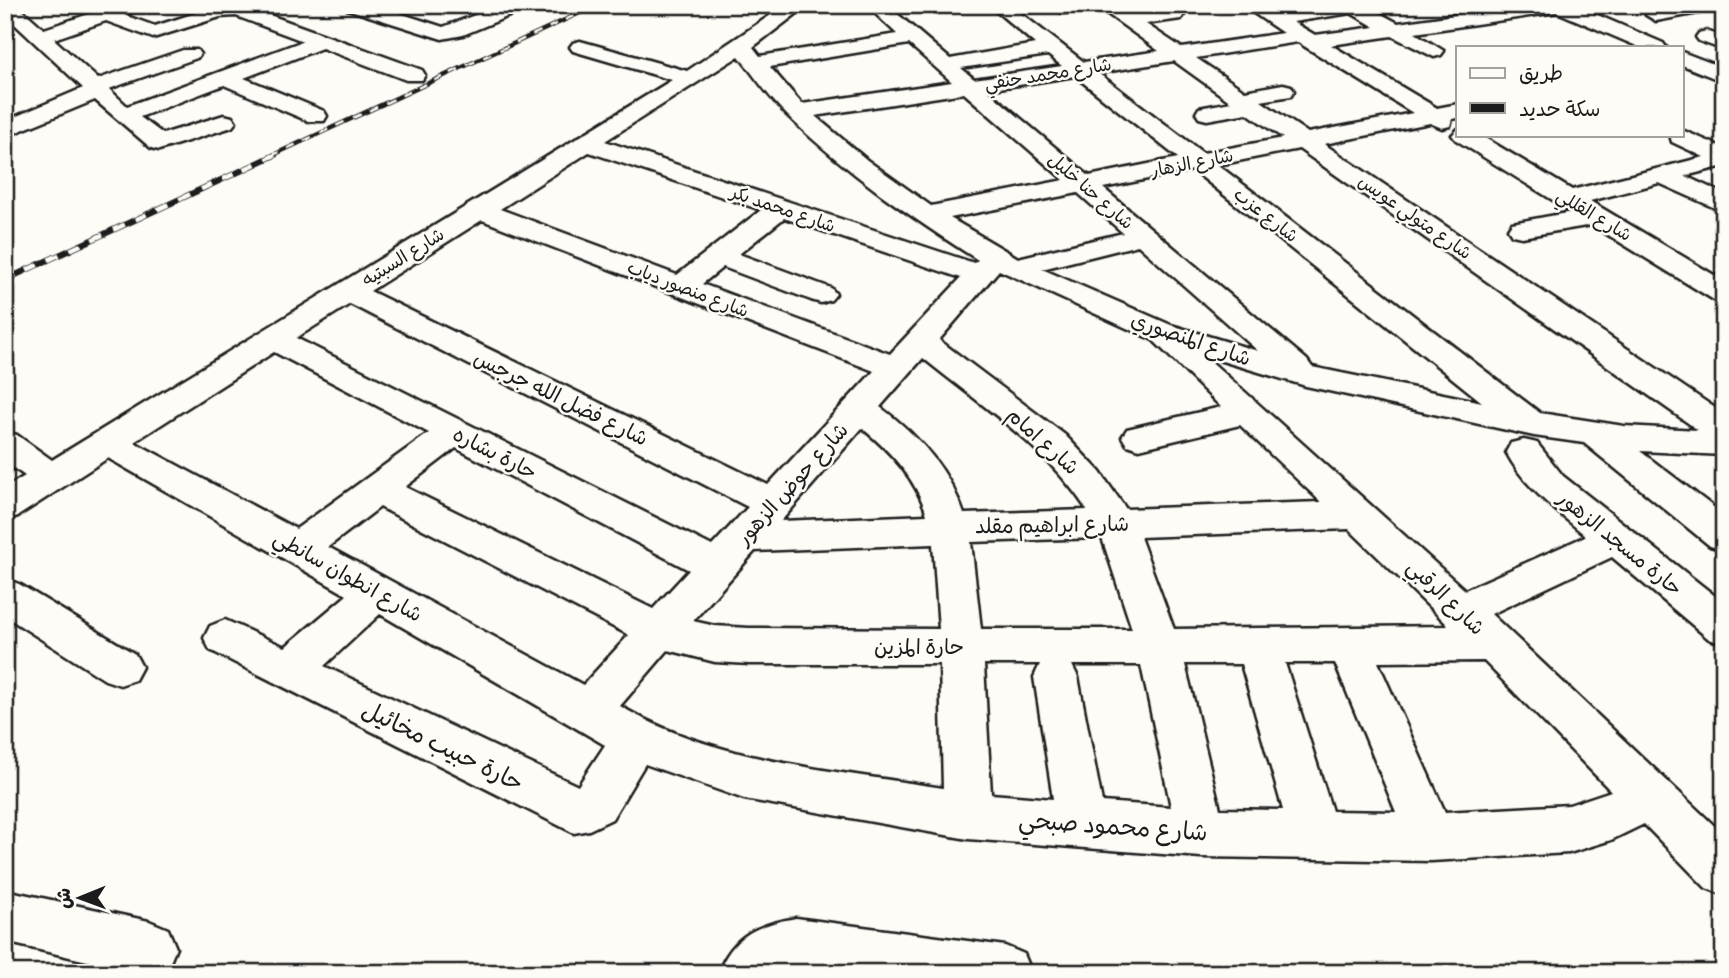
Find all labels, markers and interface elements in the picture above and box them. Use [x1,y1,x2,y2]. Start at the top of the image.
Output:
legend [1456,46,1684,136]
street label: شارع محمد حنفي [983,53,1114,100]
text: طريق [1519,60,1563,87]
text: سكة حديد [1519,96,1600,123]
street label: شارع الزهار [1148,144,1235,183]
street label: شارع حنا خليل [1043,148,1138,235]
street label: شارع متولي عويس [1351,170,1476,268]
street label: شارع محمد بكر [725,180,838,238]
street label: شارع عزب [1229,183,1303,248]
street label: شارع القللي [1550,184,1636,250]
street label: شارع السبتيه [358,223,449,292]
street label: شارع منصور دياب [624,256,752,323]
street label: شارع المنصوري [1127,306,1254,374]
street label: شارع فضل الله جرجس [469,345,652,453]
street label: شارع امام [999,402,1085,483]
street label: شارع حوض الزهور [729,417,855,553]
street label: حارة بشاره [448,421,542,486]
street label: حارة مسجد الزهور [1551,484,1688,602]
street label: شارع ابراهيم مقلد [975,511,1129,542]
street label: شارع انطوان سانطي [266,524,427,633]
street label: شارع الرقبي [1397,553,1490,645]
street label: حارة المزين [874,634,964,661]
street label: حارة حبيب مخائيل [357,695,528,798]
street label: شارع محمود صبحي [1017,805,1209,854]
north arrow [46,862,116,932]
text: ش [52,888,76,909]

